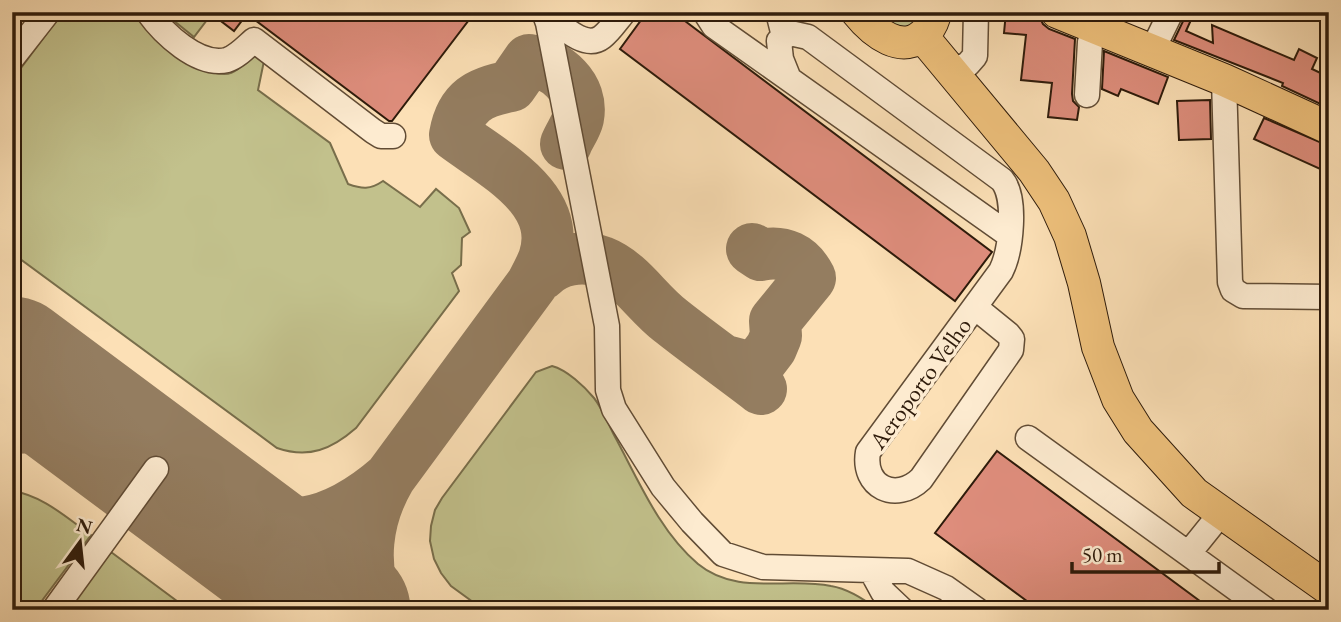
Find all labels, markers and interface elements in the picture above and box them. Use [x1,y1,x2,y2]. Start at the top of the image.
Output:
street label: Aeroporto Velho [861,311,978,456]
north arrow [46,506,116,576]
text: N [74,512,96,540]
scale bar [1072,531,1218,575]
text: 50 m [1082,541,1123,568]

